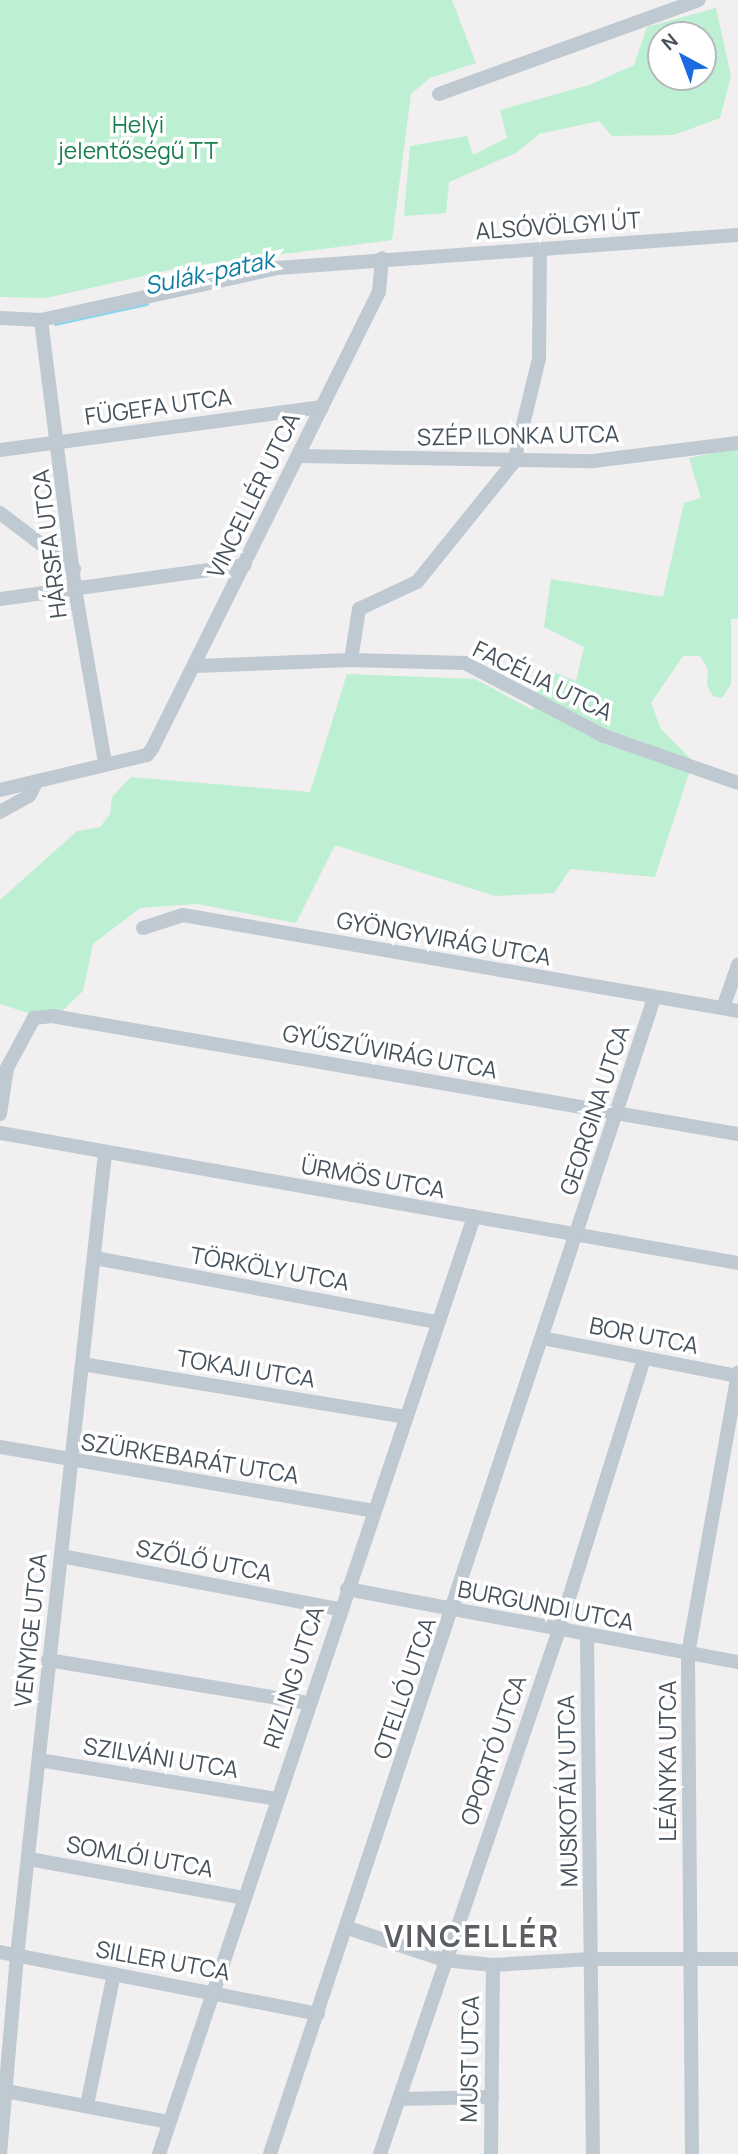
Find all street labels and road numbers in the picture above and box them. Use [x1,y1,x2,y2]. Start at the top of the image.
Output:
street label: ALSÓVÖLGYI ÚT [474,205,642,245]
street label: FÜGEFA UTCA [83,382,233,430]
street label: VINCELLÉR UTCA [201,408,305,582]
street label: SZÉP ILONKA UTCA [417,419,619,451]
street label: HÁRSFA UTCA [26,468,72,620]
street label: FACÉLIA UTCA [469,634,617,726]
street label: GYÖNGYVIRÁG UTCA [335,906,553,970]
street label: GYŰSZŰVIRÁG UTCA [281,1019,499,1083]
street label: GEORGINA UTCA [554,1022,634,1198]
street label: ÜRMÖS UTCA [299,1151,447,1203]
street label: TÖRKÖLY UTCA [188,1240,352,1296]
street label: BOR UTCA [587,1311,701,1359]
street label: TOKAJI UTCA [175,1343,317,1393]
street label: SZÜRKEBARÁT UTCA [79,1427,301,1489]
street label: SZŐLŐ UTCA [134,1533,274,1587]
street label: VENYIGE UTCA [8,1552,52,1708]
street label: BURGUNDI UTCA [456,1574,636,1636]
street label: RIZLING UTCA [257,1602,329,1752]
street label: OTELLÓ UTCA [367,1614,441,1762]
street label: OPORTÓ UTCA [454,1671,532,1829]
street label: LEÁNYKA UTCA [653,1680,681,1842]
street label: MUSKOTÁLY UTCA [552,1694,582,1888]
street label: SZILVÁNI UTCA [82,1731,240,1783]
street label: SOMLÓI UTCA [64,1830,216,1882]
street label: SILLER UTCA [94,1935,232,1985]
street label: MUST UTCA [454,1995,484,2123]

